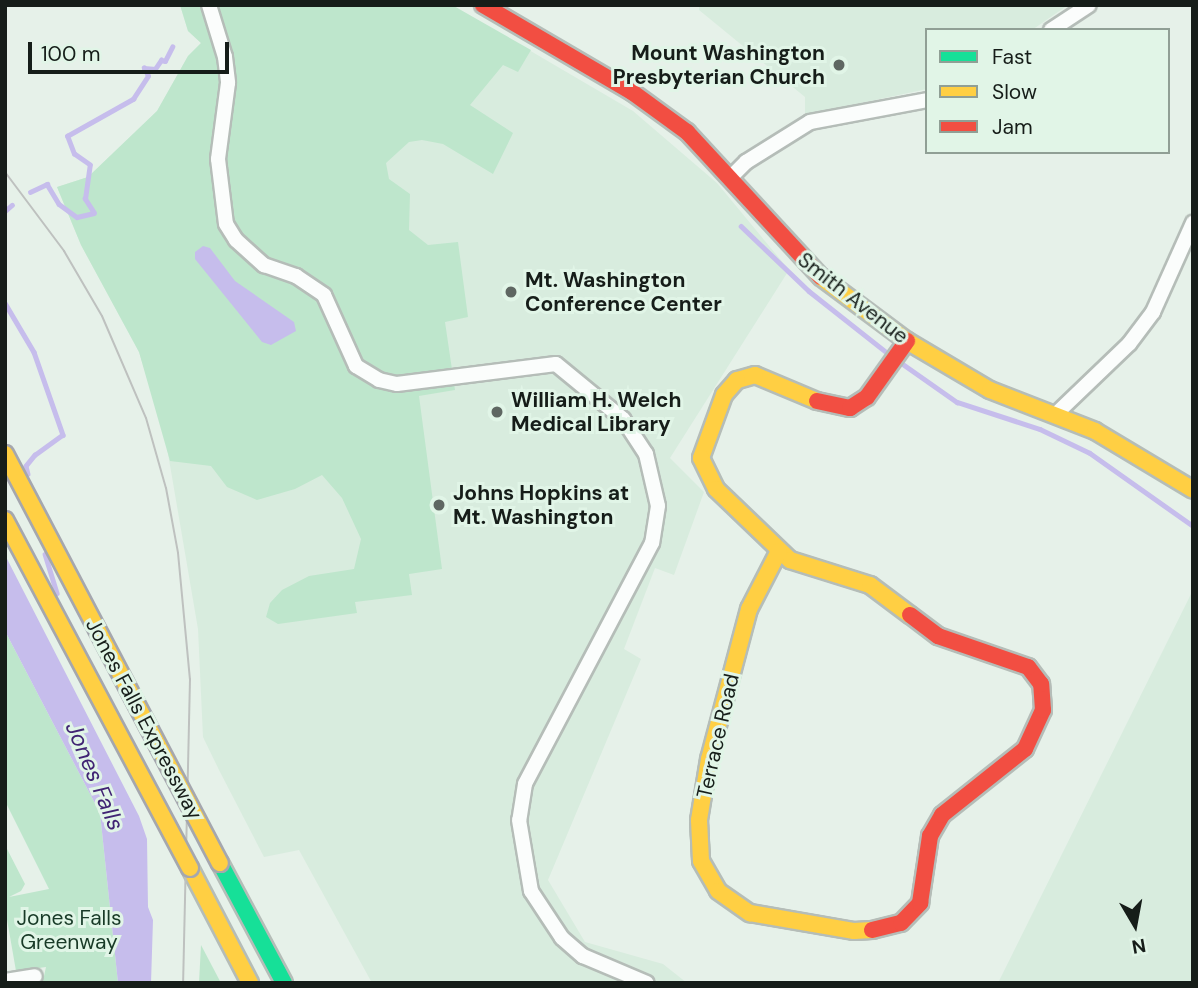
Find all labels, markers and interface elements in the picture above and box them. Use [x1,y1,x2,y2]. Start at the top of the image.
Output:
scale bar [32,28,233,72]
legend [925,28,1170,154]
text: 100 m [41,40,101,68]
place label: Mount Washington Presbyterian Church [613,40,825,90]
text: Fast [992,43,1032,71]
marker: Mount Washington Presbyterian Church [831,57,847,73]
text: Slow [992,78,1037,106]
text: Jam [992,113,1033,141]
street label: Smith Avenue [793,247,913,349]
place label: Mt. Washington Conference Center [525,267,722,317]
marker: Mt. Washington Conference Center [503,284,519,300]
place label: William H. Welch Medical Library [511,387,682,437]
marker: William H. Welch Medical Library [489,404,505,420]
place label: Johns Hopkins at Mt. Washington [453,480,629,530]
marker: Johns Hopkins at Mt. Washington [431,497,447,513]
street label: Jones Falls Expressway [80,614,208,824]
street label: Terrace Road [691,671,745,801]
water label: Jones Falls [60,717,130,835]
north arrow [1100,890,1170,960]
park label: Jones Falls Greenway [17,905,121,955]
text: N [1130,933,1148,960]

